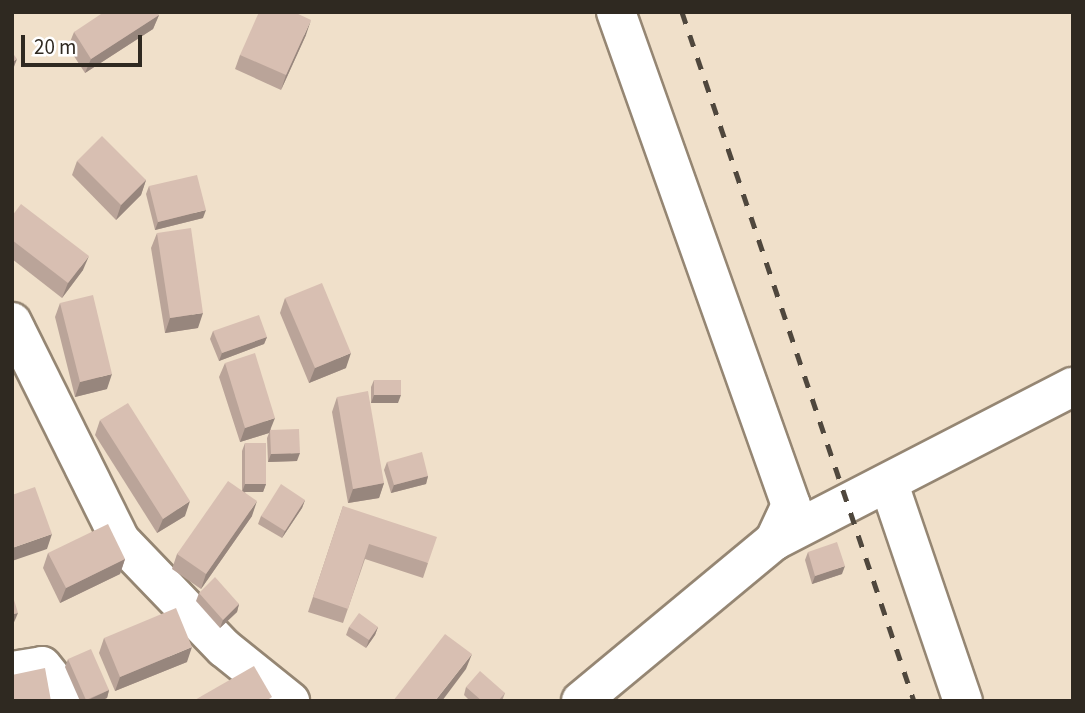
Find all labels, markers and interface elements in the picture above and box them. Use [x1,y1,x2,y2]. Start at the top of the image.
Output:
scale bar [24,21,145,65]
text: 20 m [34,32,76,62]

